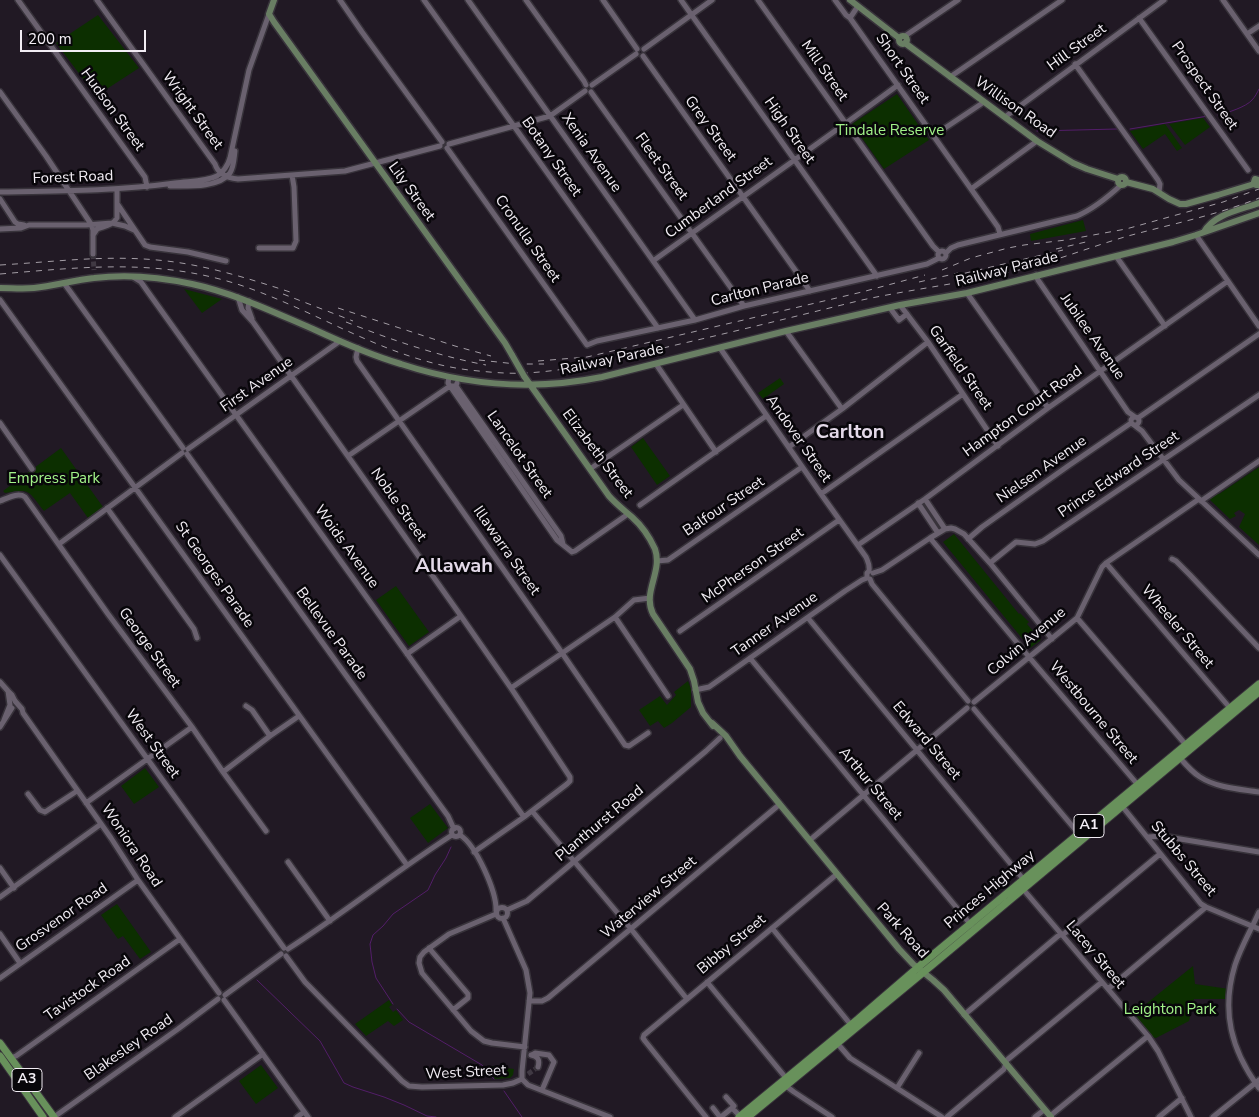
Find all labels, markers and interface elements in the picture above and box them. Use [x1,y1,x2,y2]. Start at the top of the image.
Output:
scale bar [22,20,149,52]
street label: Hill Street [1044,21,1110,75]
text: 200 m [28,29,72,49]
street label: Short Street [871,30,933,108]
street label: Mill Street [797,37,851,105]
street label: Prospect Street [1167,38,1241,134]
street label: Hudson Street [76,65,148,155]
street label: Wright Street [158,69,226,153]
street label: Willison Road [971,73,1059,143]
street label: Grey Street [680,93,740,165]
street label: High Street [760,94,818,168]
street label: Xenia Avenue [557,110,625,196]
street label: Botany Street [517,114,585,200]
park label: Tindale Reserve [836,122,944,140]
street label: Fleet Street [631,130,691,204]
street label: Cumberland Street [662,153,776,243]
street label: Lily Street [384,159,438,225]
street label: Forest Road [32,168,114,188]
street label: Cronulla Street [490,192,564,286]
street label: Railway Parade [954,249,1060,291]
street label: Carlton Parade [709,269,811,311]
street label: Jubilee Avenue [1056,291,1128,383]
street label: Garfield Street [924,322,996,414]
street label: Railway Parade [559,340,665,380]
street label: First Avenue [217,353,297,417]
street label: Hampton Court Road [960,363,1086,461]
street label: Andover Street [761,392,835,486]
street label: Elizabeth Street [558,406,636,502]
street label: Lancelot Street [482,408,556,502]
district label: Carlton [816,421,884,445]
street label: Prince Edward Street [1055,428,1183,522]
street label: Nielsen Avenue [994,432,1090,508]
street label: Noble Street [366,465,430,545]
park label: Empress Park [8,470,100,488]
street label: Balfour Street [680,473,768,541]
street label: Woids Avenue [310,502,382,592]
street label: Illawarra Street [469,503,543,599]
street label: St Georges Parade [171,518,257,632]
street label: McPherson Street [699,524,807,608]
district label: Allawah [415,555,493,579]
street label: Wheeler Street [1137,582,1217,672]
street label: Bellevue Parade [291,584,371,684]
street label: Tanner Avenue [728,589,822,661]
street label: Colvin Avenue [984,604,1070,680]
street label: George Street [114,605,184,691]
street label: Westbourne Street [1045,658,1141,768]
street label: Edward Street [888,698,964,784]
street label: West Street [121,706,183,782]
street label: Arthur Street [834,744,906,824]
street label: Planthurst Road [552,782,648,866]
street label: Woniora Road [97,801,165,891]
road number: A1 [1074,814,1104,838]
street label: Stubbs Street [1146,818,1220,900]
street label: Princes Highway [941,847,1039,933]
street label: Waterview Street [598,853,700,943]
street label: Grosvenor Road [13,880,111,956]
street label: Park Road [872,899,932,963]
street label: Bibby Street [694,911,770,979]
street label: Lacey Street [1061,917,1129,993]
street label: Tavistock Road [42,953,134,1025]
park label: Leighton Park [1124,1001,1216,1019]
street label: Blakesley Road [81,1011,177,1085]
street label: West Street [425,1062,507,1084]
road number: A3 [12,1068,42,1092]

